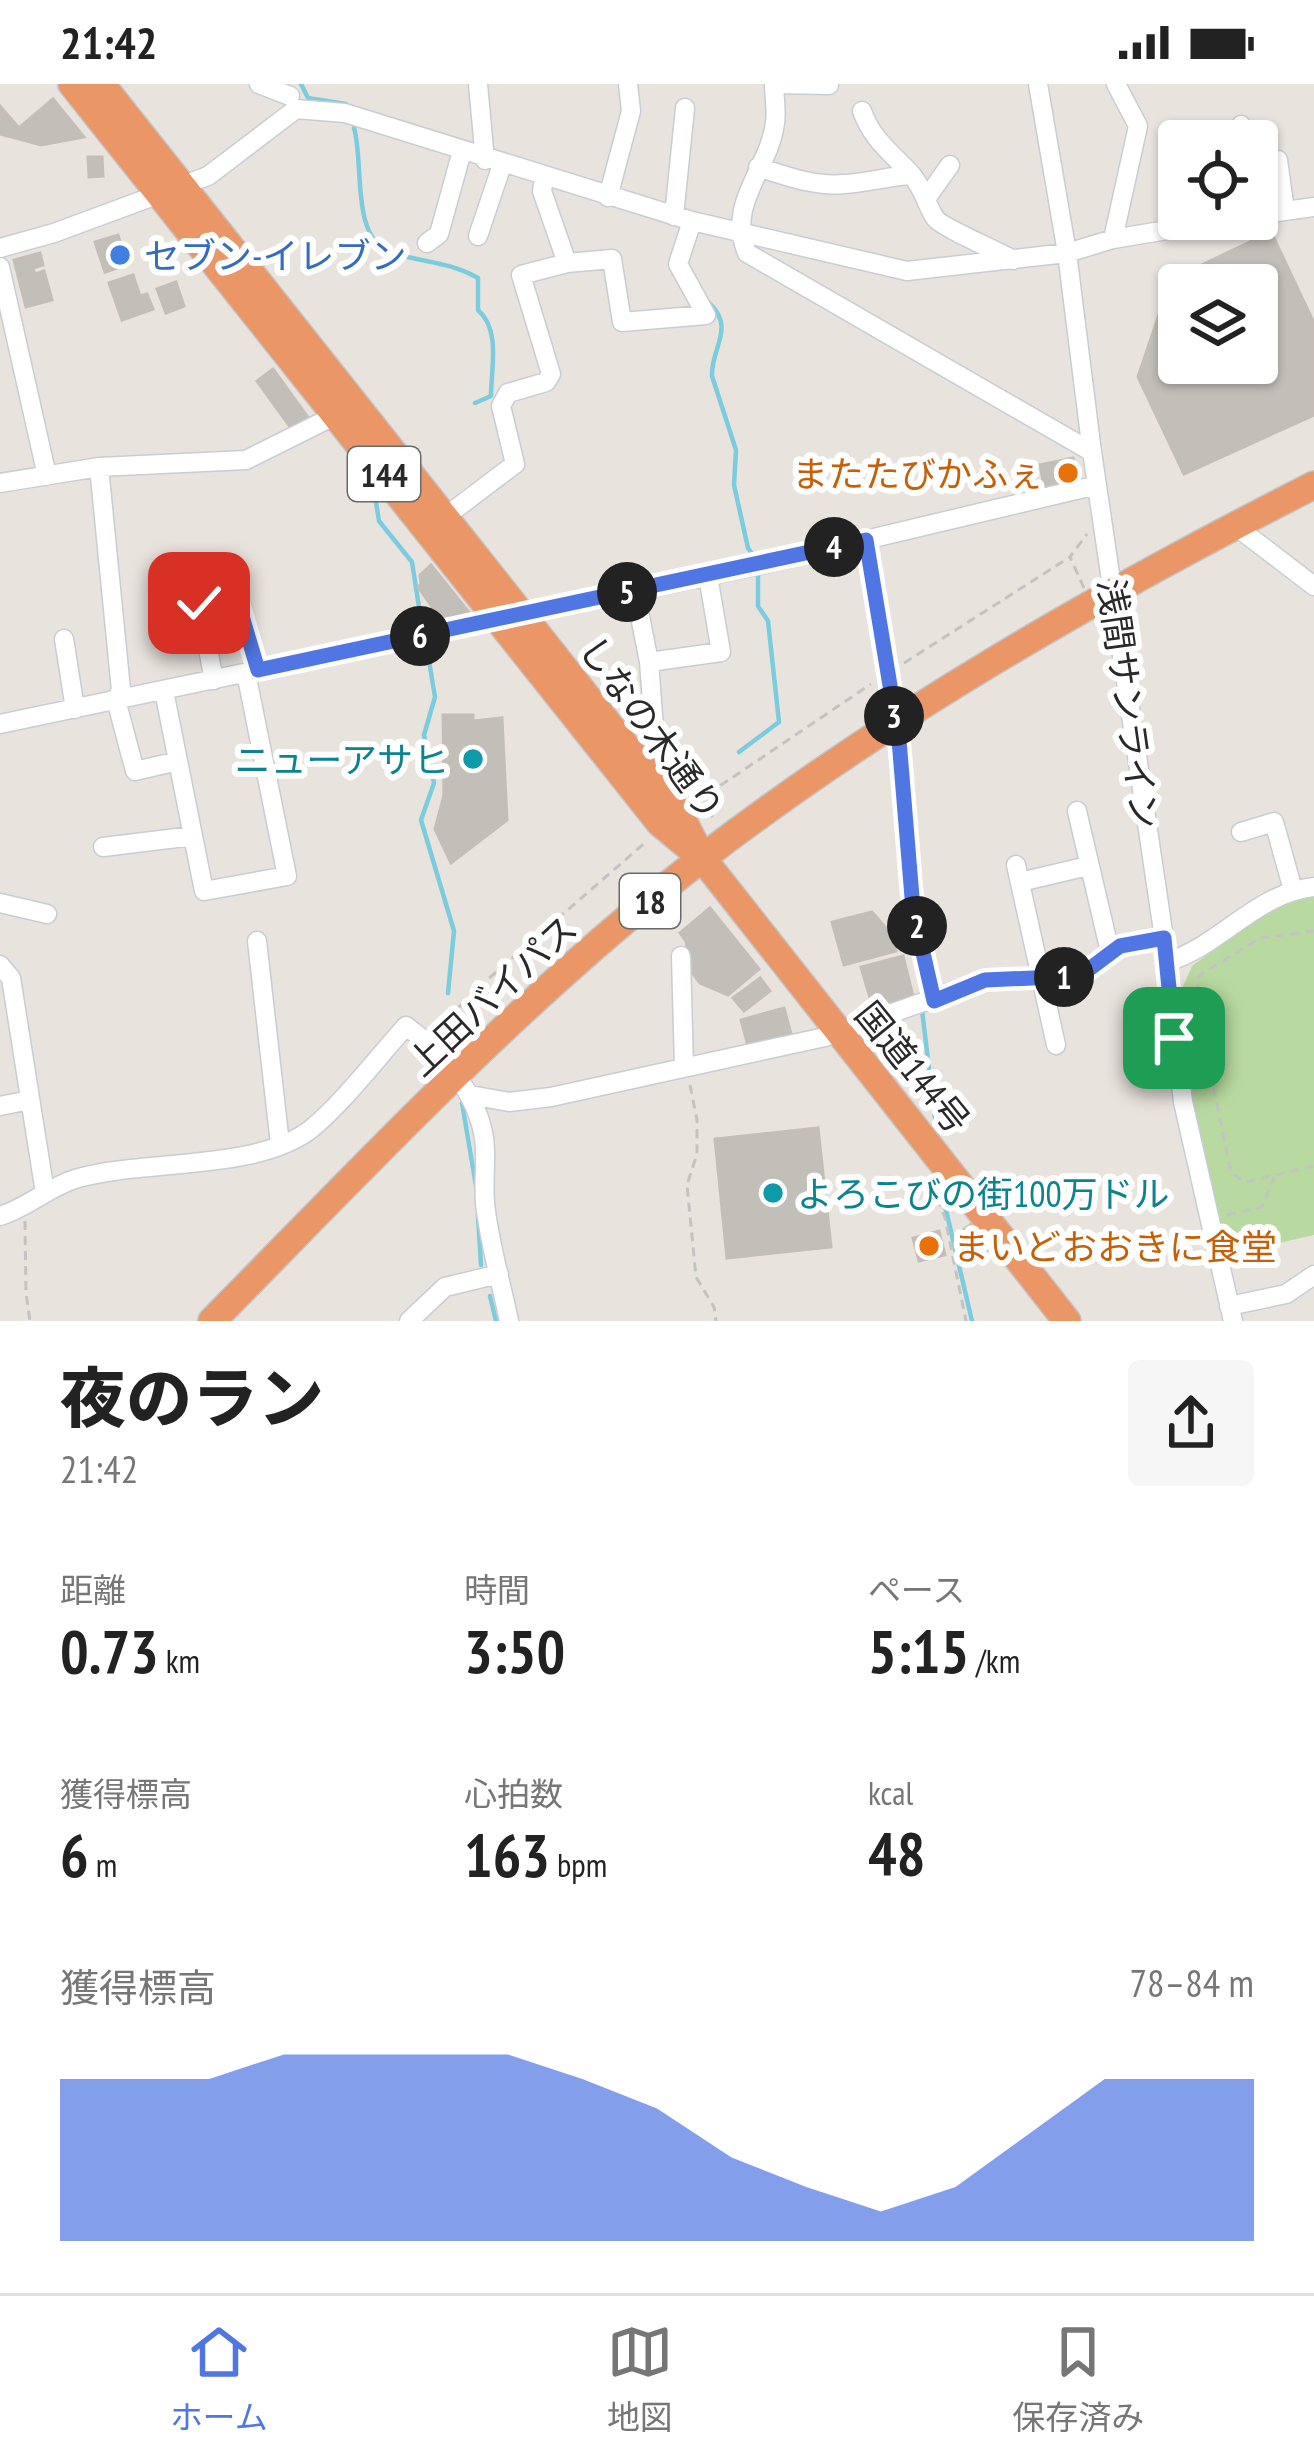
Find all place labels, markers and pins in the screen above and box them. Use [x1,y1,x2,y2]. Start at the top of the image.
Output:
place label: セブン-イレブン [144,232,406,279]
marker: セブン-イレブン [107,242,133,268]
place label: またたびかふぇ [792,450,1044,497]
marker: またたびかふぇ [1055,460,1081,486]
pin: 4 [804,517,864,577]
pin [148,552,250,654]
pin: 5 [597,562,657,622]
pin: 6 [390,606,450,666]
pin: 3 [864,686,924,746]
place label: ニューアサヒ [234,736,449,783]
marker: ニューアサヒ [460,746,486,772]
pin: 2 [887,896,947,956]
pin: 1 [1034,947,1094,1007]
pin [1123,987,1225,1089]
place label: よろこびの街100万ドル [797,1170,1170,1217]
marker: よろこびの街100万ドル [760,1180,786,1206]
place label: まいどおおきに食堂 [953,1223,1277,1270]
marker: まいどおおきに食堂 [916,1233,942,1259]

